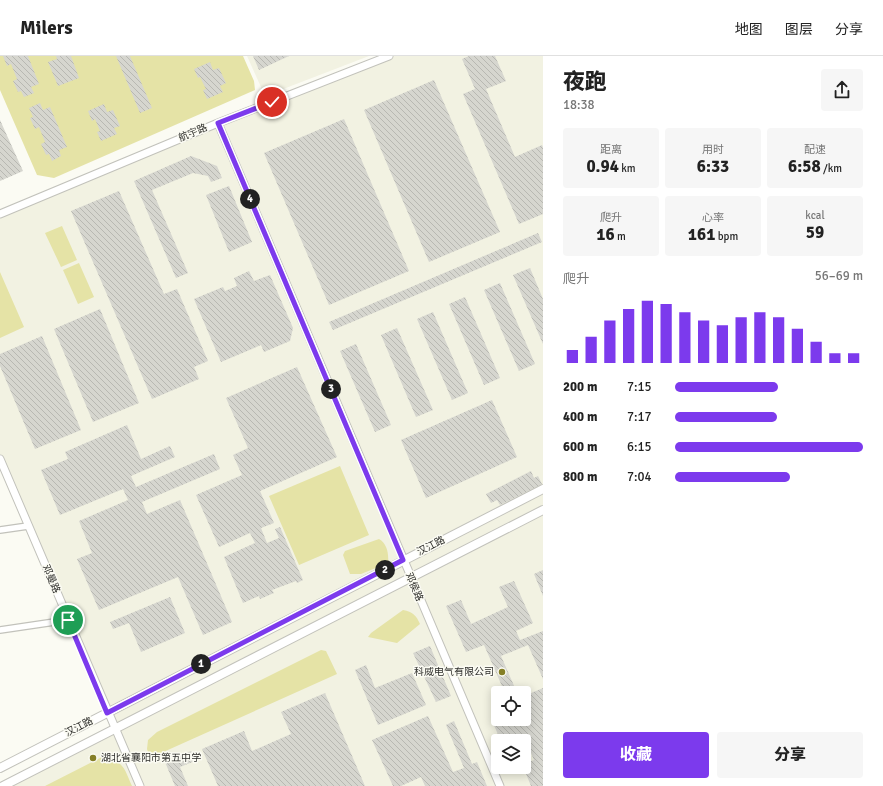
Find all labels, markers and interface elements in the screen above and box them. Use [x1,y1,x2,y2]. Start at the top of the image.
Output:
text: Milers [20,16,73,40]
text: 地图 [735,21,763,38]
text: 图层 [785,21,813,38]
text: 分享 [835,21,863,38]
text: 夜跑 [563,68,607,95]
button: share [821,69,863,111]
pin [255,85,289,119]
icon: check [261,91,283,113]
text: 18:38 [563,97,595,113]
street label: 航宇路 [177,122,209,144]
text: 距离 [600,143,622,156]
text: 用时 [702,143,724,156]
text: 配速 [804,143,826,156]
text: 0.94 [586,156,619,177]
text: 6:33 [697,156,729,177]
text: 6:58 [788,156,821,177]
text: km [619,162,636,175]
text: /km [821,162,842,175]
pin: 4 [240,189,260,209]
text: 4 [247,192,253,205]
text: kcal [805,209,825,222]
text: 爬升 [600,211,622,224]
text: 心率 [702,211,724,224]
text: 59 [806,222,824,243]
text: 16 [596,224,615,245]
text: 161 [688,224,715,245]
text: m [615,230,626,243]
text: bpm [715,230,738,243]
text: 56–69 m [815,268,863,284]
text: 爬升 [563,271,589,287]
pin: 3 [321,379,341,399]
text: 200 m [563,379,597,395]
text: 7:15 [627,379,652,395]
text: 3 [328,382,334,395]
text: 400 m [563,409,597,425]
text: 7:17 [627,409,652,425]
text: 600 m [563,439,597,455]
text: 6:15 [627,439,652,455]
text: 800 m [563,469,597,485]
text: 7:04 [627,469,652,485]
street label: 汉江路 [415,534,447,558]
pin: 2 [375,560,395,580]
street label: 邓曼路 [40,563,62,595]
text: 2 [382,563,388,576]
street label: 邓侯路 [403,571,425,603]
pin [51,603,85,637]
icon: arrive [57,609,79,631]
pin: 1 [191,654,211,674]
text: 1 [198,657,204,670]
place label: 科威电气有限公司 [414,666,494,678]
marker: 科威电气有限公司 [497,667,507,677]
map controls [491,686,531,774]
button: locate [491,686,531,726]
street label: 汉江路 [63,715,95,739]
button: 收藏 [563,732,709,778]
button: 分享 [717,732,863,778]
button: layers [491,734,531,774]
place label: 湖北省襄阳市第五中学 [101,752,201,764]
marker: 湖北省襄阳市第五中学 [88,753,98,763]

